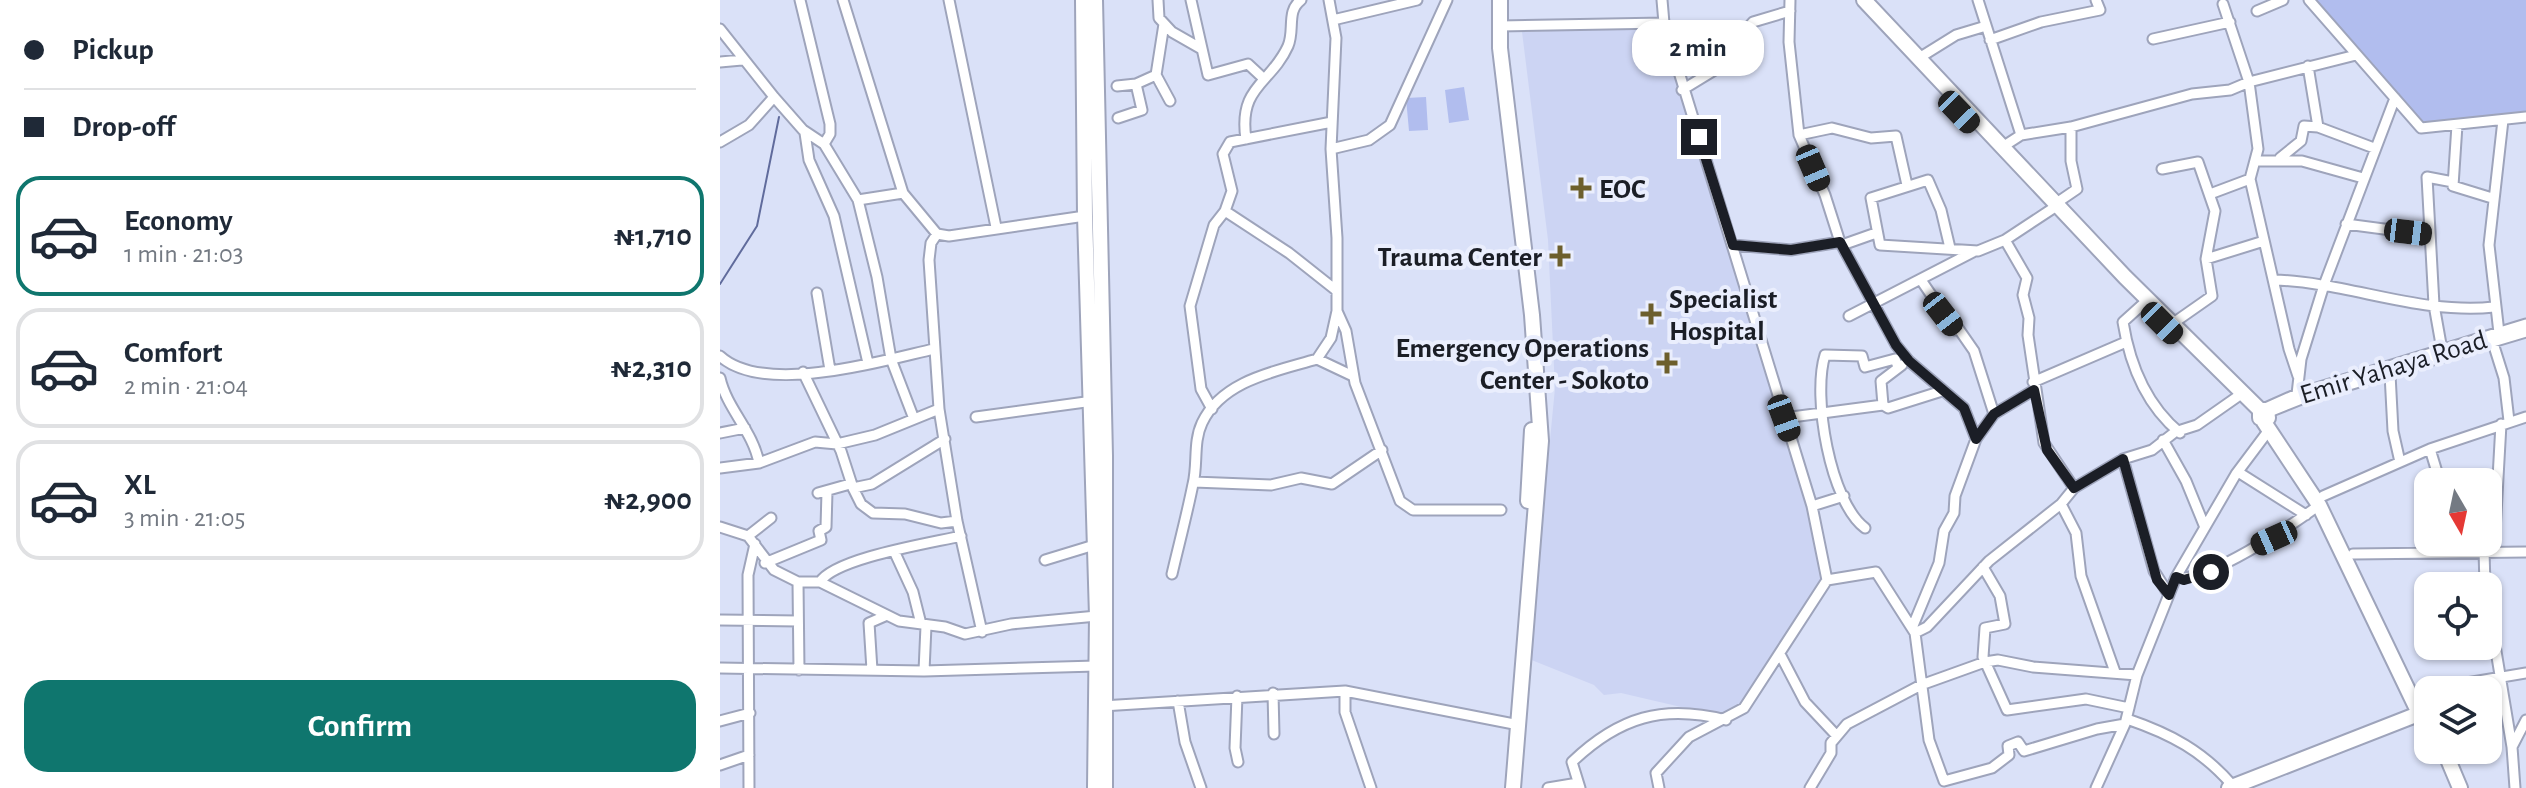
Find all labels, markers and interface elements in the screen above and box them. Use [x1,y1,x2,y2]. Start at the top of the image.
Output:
callout: 2 min [1633,21,1765,77]
text: Pickup [72,35,154,65]
text: 2 min [1669,35,1727,61]
car [1934,86,1984,138]
text: Drop-off [72,112,175,142]
route end [1681,119,1717,155]
car [1793,141,1833,195]
place label: EOC [1599,176,1646,204]
marker: EOC [1570,177,1592,199]
icon: car [28,200,100,272]
text: Economy [124,206,233,236]
car [2383,217,2433,247]
text: ₦1,710 [614,221,692,251]
text: 1 min · 21:03 [124,241,243,267]
place label: Trauma Center [1378,244,1542,272]
marker: Trauma Center [1549,245,1571,267]
place label: Specialist Hospital [1669,286,1778,346]
car [1919,288,1967,340]
car [2137,298,2187,348]
marker: Specialist Hospital [1640,303,1662,325]
street label: Emir Yahaya Road [2297,326,2490,410]
icon: car [28,332,100,404]
place label: Emergency Operations Center - Sokoto [1395,335,1649,395]
text: Comfort [124,338,223,368]
marker: Emergency Operations Center - Sokoto [1656,352,1678,374]
text: ₦2,310 [610,353,692,383]
text: 2 min · 21:04 [124,373,248,399]
car [1765,391,1803,445]
icon: car [28,464,100,536]
north arrow [2414,468,2502,556]
map controls [2414,468,2502,764]
text: XL [124,470,156,500]
text: ₦2,900 [604,485,692,515]
text: 3 min · 21:05 [124,505,245,531]
car [2247,517,2301,559]
route start [2193,554,2229,590]
button: locate [2414,572,2502,660]
button: layers [2414,676,2502,764]
button: Confirm [24,680,696,772]

